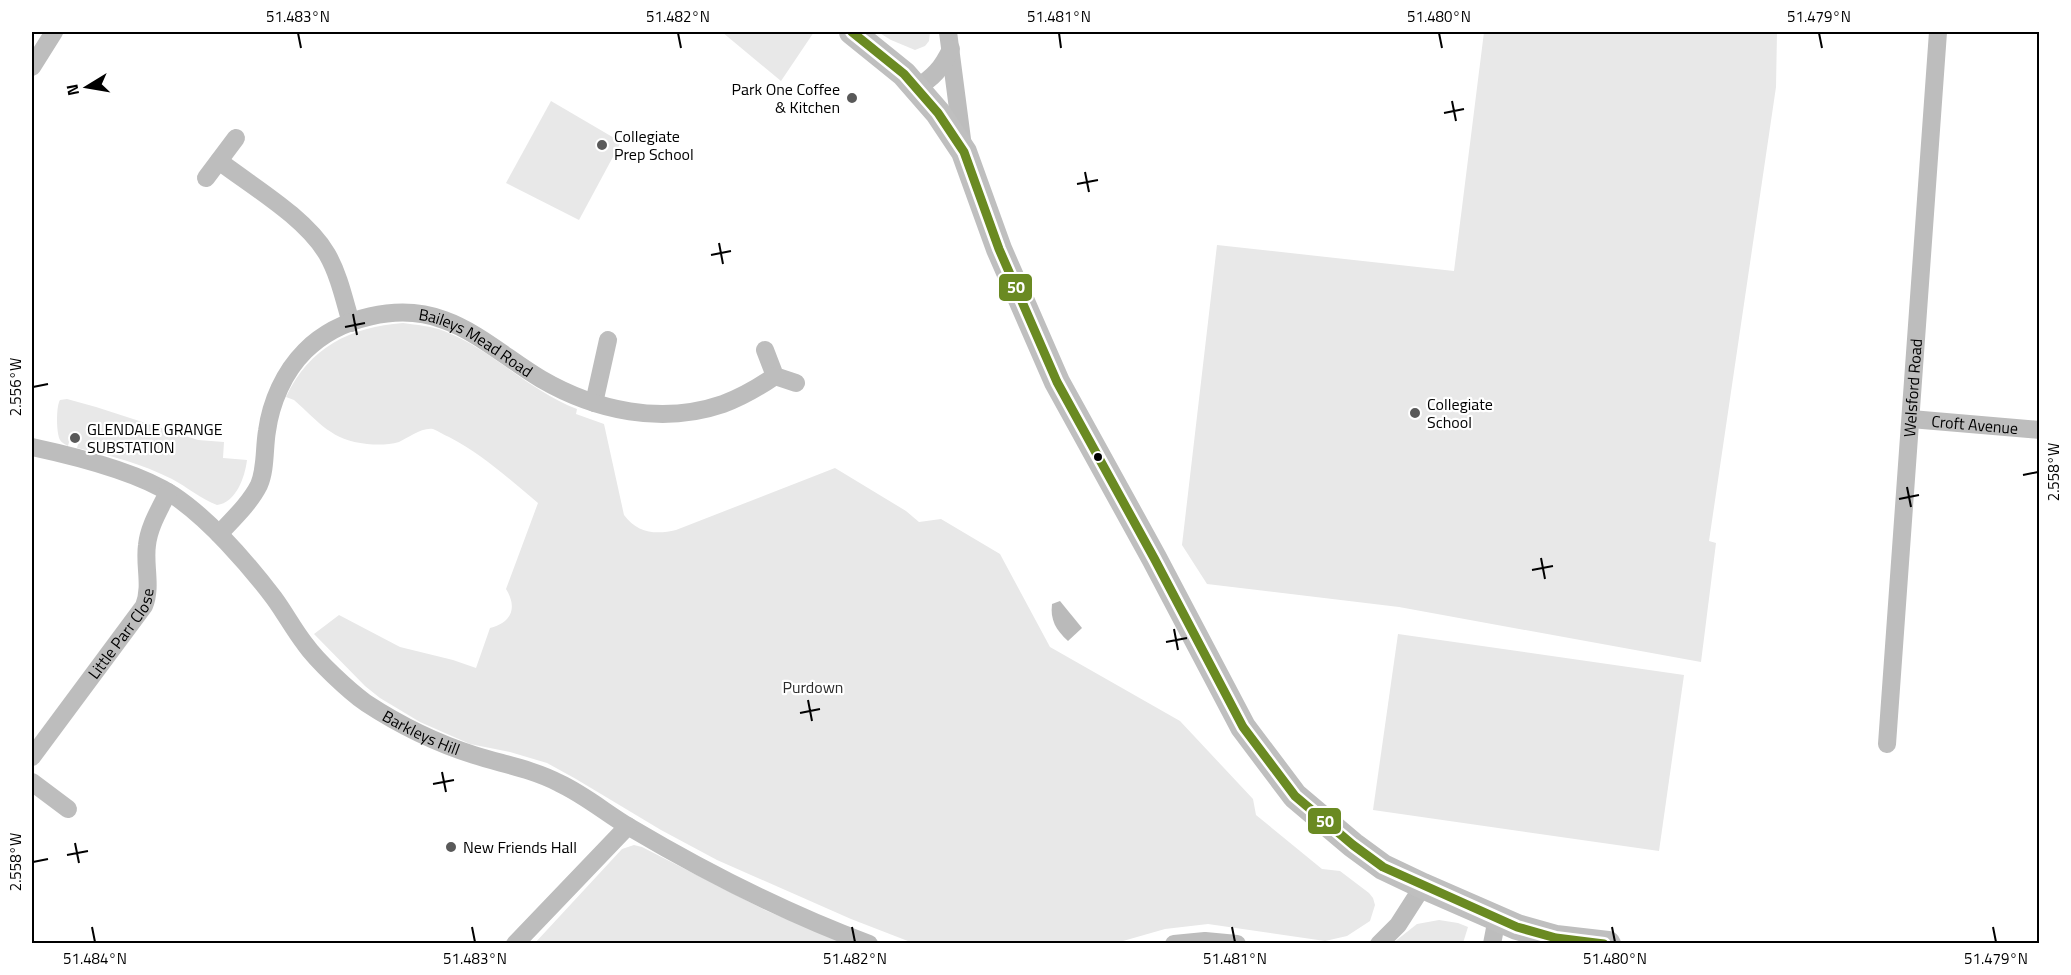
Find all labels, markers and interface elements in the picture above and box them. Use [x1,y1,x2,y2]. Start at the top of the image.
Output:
text: 51.483°N [266,5,330,28]
text: 51.482°N [646,5,710,28]
text: 51.481°N [1027,5,1091,28]
text: 51.480°N [1407,5,1471,28]
text: 51.479°N [1787,5,1851,28]
north arrow [57,57,117,117]
place label: Park One Coffee & Kitchen [732,77,840,119]
text: N [59,82,85,98]
marker: Park One Coffee & Kitchen [845,91,859,105]
place label: Collegiate Prep School [614,124,694,166]
marker: Collegiate Prep School [595,138,609,152]
line badge: 50 [998,273,1033,302]
text: 50 [1007,275,1025,299]
street label: Baileys Mead Road [417,302,538,383]
street label: Welsford Road [1897,338,1928,438]
text: 2.556°W [4,358,27,416]
place label: Collegiate School [1427,392,1493,434]
marker: Collegiate School [1408,406,1422,420]
street label: Croft Avenue [1930,409,2019,440]
place label: GLENDALE GRANGE SUBSTATION [87,417,223,459]
marker: GLENDALE GRANGE SUBSTATION [68,431,82,445]
text: 2.558°W [2042,443,2065,501]
unlabelled marker [1092,451,1104,463]
street label: Little Parr Close [82,587,160,684]
park label: Purdown [783,675,843,699]
street label: Barkleys Hill [378,704,463,761]
line badge: 50 [1307,807,1342,835]
text: 50 [1316,809,1334,833]
text: 2.558°W [4,833,27,891]
place label: New Friends Hall [463,835,577,859]
marker: New Friends Hall [444,840,458,854]
text: 51.484°N [63,947,127,970]
text: 51.483°N [443,947,507,970]
text: 51.482°N [823,947,887,970]
text: 51.481°N [1203,947,1267,970]
text: 51.480°N [1583,947,1647,970]
text: 51.479°N [1964,947,2028,970]

